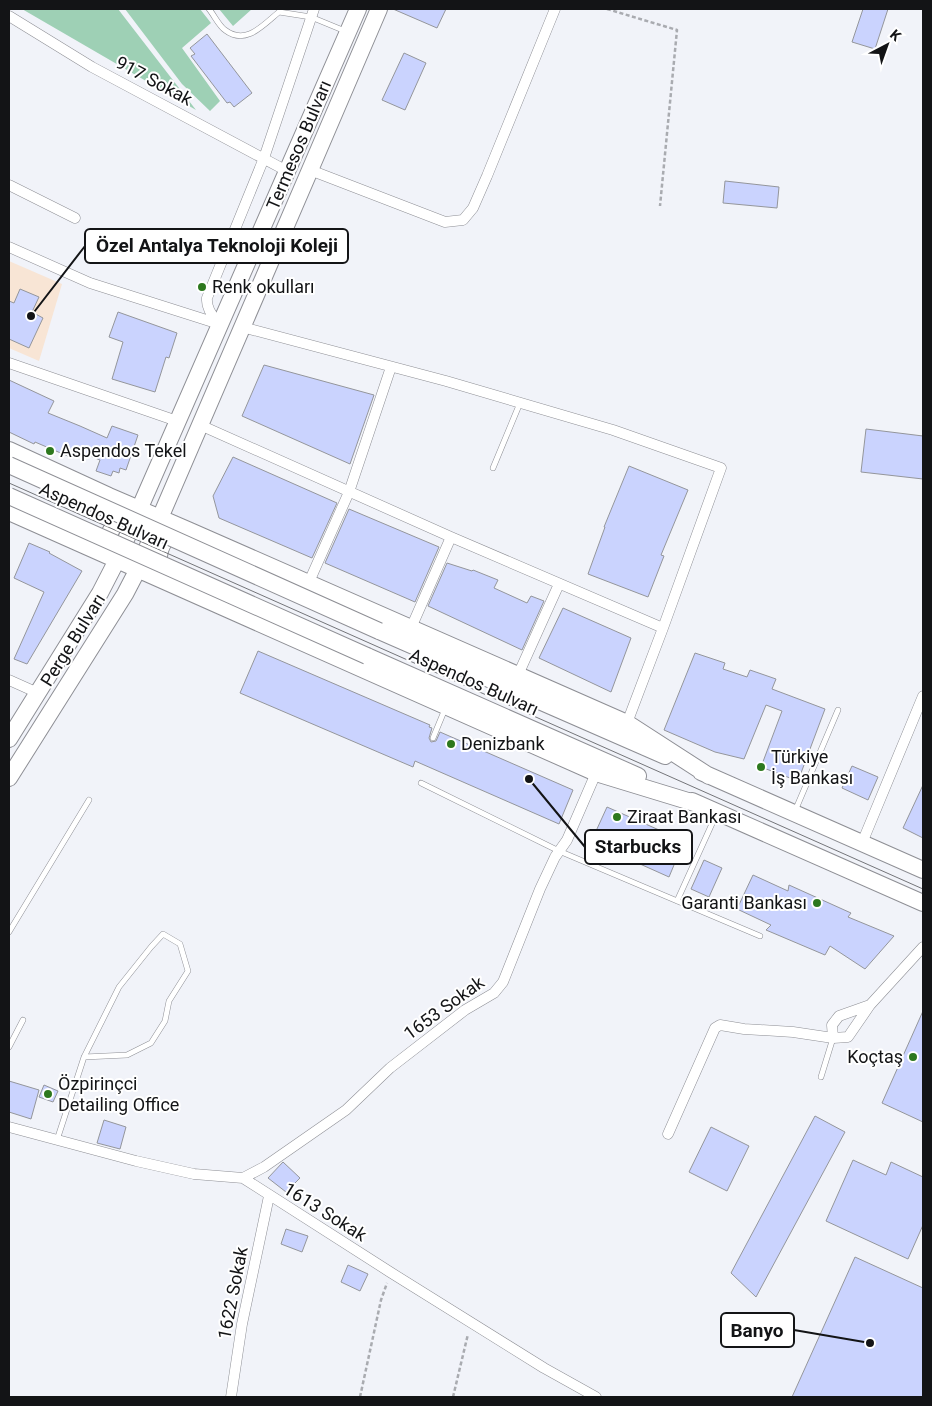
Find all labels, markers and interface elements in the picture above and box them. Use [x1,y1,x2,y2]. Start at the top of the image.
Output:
north arrow [862,20,912,70]
text: K [887,26,904,44]
street label: 917 Sokak [112,52,197,110]
street label: Termesos Bulvarı [262,77,335,213]
callout: Özel Antalya Teknoloji Koleji [85,229,348,263]
text: Özel Antalya Teknoloji Koleji [96,234,338,257]
place label: Renk okulları [212,276,315,297]
marker: Renk okulları [196,281,208,293]
place label: Aspendos Tekel [60,440,187,461]
marker: Aspendos Tekel [44,445,56,457]
street label: Aspendos Bulvarı [36,478,172,553]
street label: Perge Bulvarı [36,590,109,690]
street label: Aspendos Bulvarı [406,644,542,719]
place label: Denizbank [461,733,545,754]
marker: Denizbank [445,738,457,750]
place label: Türkiye İş Bankası [771,746,853,788]
marker: Türkiye İş Bankası [755,761,767,773]
place label: Ziraat Bankası [627,806,741,827]
marker: Ziraat Bankası [611,811,623,823]
callout: Starbucks [585,830,692,864]
text: Starbucks [595,835,681,858]
place label: Garanti Bankası [681,892,807,913]
marker: Garanti Bankası [811,897,823,909]
street label: 1653 Sokak [400,971,489,1044]
place label: Koçtaş [847,1046,903,1067]
marker: Koçtaş [907,1051,919,1063]
place label: Özpirinçci Detailing Office [58,1073,179,1115]
marker: Özpirinçci Detailing Office [42,1088,54,1100]
street label: 1613 Sokak [280,1178,371,1246]
street label: 1622 Sokak [213,1244,252,1341]
callout: Banyo [721,1313,794,1347]
text: Banyo [730,1319,784,1342]

